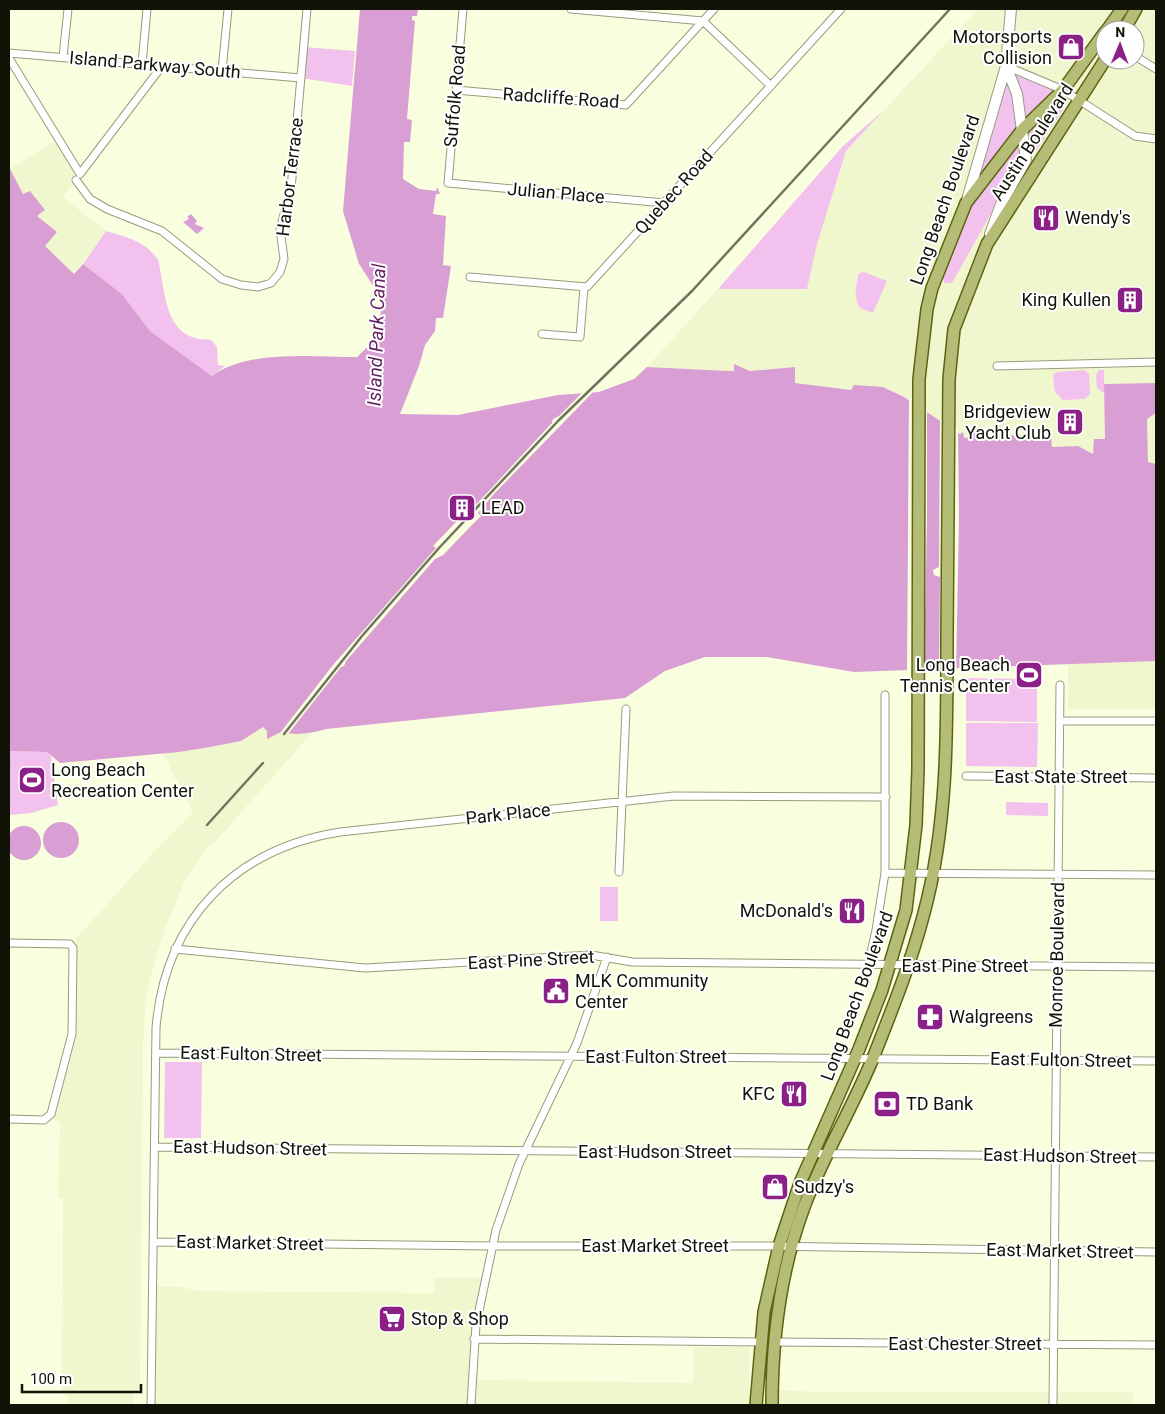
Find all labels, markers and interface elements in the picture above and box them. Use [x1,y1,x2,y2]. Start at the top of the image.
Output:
north arrow [1095,20,1145,70]
text: N [1115,24,1125,40]
place label: Motorsports Collision [953,26,1052,68]
shop icon: Motorsports Collision [1056,32,1086,62]
street label: Suffolk Road [440,44,469,148]
street label: Island Parkway South [68,47,242,82]
street label: Austin Boulevard [986,79,1077,204]
street label: Radcliffe Road [502,83,620,112]
street label: Long Beach Boulevard [906,112,984,288]
street label: Harbor Terrace [272,116,307,237]
street label: Quebec Road [630,145,717,238]
street label: Julian Place [507,178,605,207]
restaurant icon: Wendy's [1031,203,1061,233]
place label: Wendy's [1065,207,1131,228]
water label: Island Park Canal [363,263,391,407]
building icon: King Kullen [1115,285,1145,315]
place label: King Kullen [1022,289,1111,310]
place label: Bridgeview Yacht Club [963,401,1051,443]
building icon: Bridgeview Yacht Club [1055,407,1085,437]
building icon: LEAD [447,493,477,523]
place label: LEAD [481,497,524,518]
place label: Long Beach Tennis Center [900,654,1010,696]
sports icon: Long Beach Tennis Center [1014,660,1044,690]
place label: Long Beach Recreation Center [51,759,194,801]
sports icon: Long Beach Recreation Center [17,765,47,795]
street label: East State Street [994,766,1128,787]
street label: Park Place [464,799,551,828]
street label: Monroe Boulevard [1045,882,1068,1028]
restaurant icon: McDonald's [837,896,867,926]
place label: McDonald's [740,900,833,921]
street label: Long Beach Boulevard [816,908,897,1083]
street label: East Pine Street [467,946,595,973]
street label: East Pine Street [902,955,1029,976]
place label: MLK Community Center [575,970,709,1012]
public building icon: MLK Community Center [541,976,571,1006]
pharmacy icon: Walgreens [915,1002,945,1032]
place label: Walgreens [949,1006,1033,1027]
street label: East Fulton Street [180,1042,322,1065]
street label: East Fulton Street [585,1046,727,1067]
street label: East Fulton Street [990,1048,1132,1071]
restaurant icon: KFC [779,1079,809,1109]
place label: KFC [742,1083,775,1104]
bank icon: TD Bank [872,1089,902,1119]
place label: TD Bank [906,1093,974,1114]
street label: East Hudson Street [173,1136,327,1159]
street label: East Hudson Street [578,1141,732,1162]
street label: East Hudson Street [983,1144,1137,1167]
shop icon: Sudzy's [760,1172,790,1202]
place label: Sudzy's [794,1176,854,1197]
street label: East Market Street [176,1231,324,1254]
street label: East Market Street [581,1235,729,1256]
street label: East Market Street [986,1239,1134,1262]
supermarket icon: Stop & Shop [377,1304,407,1334]
place label: Stop & Shop [411,1308,509,1329]
street label: East Chester Street [888,1333,1042,1354]
scale bar [22,1362,141,1394]
text: 100 m [30,1370,72,1388]

